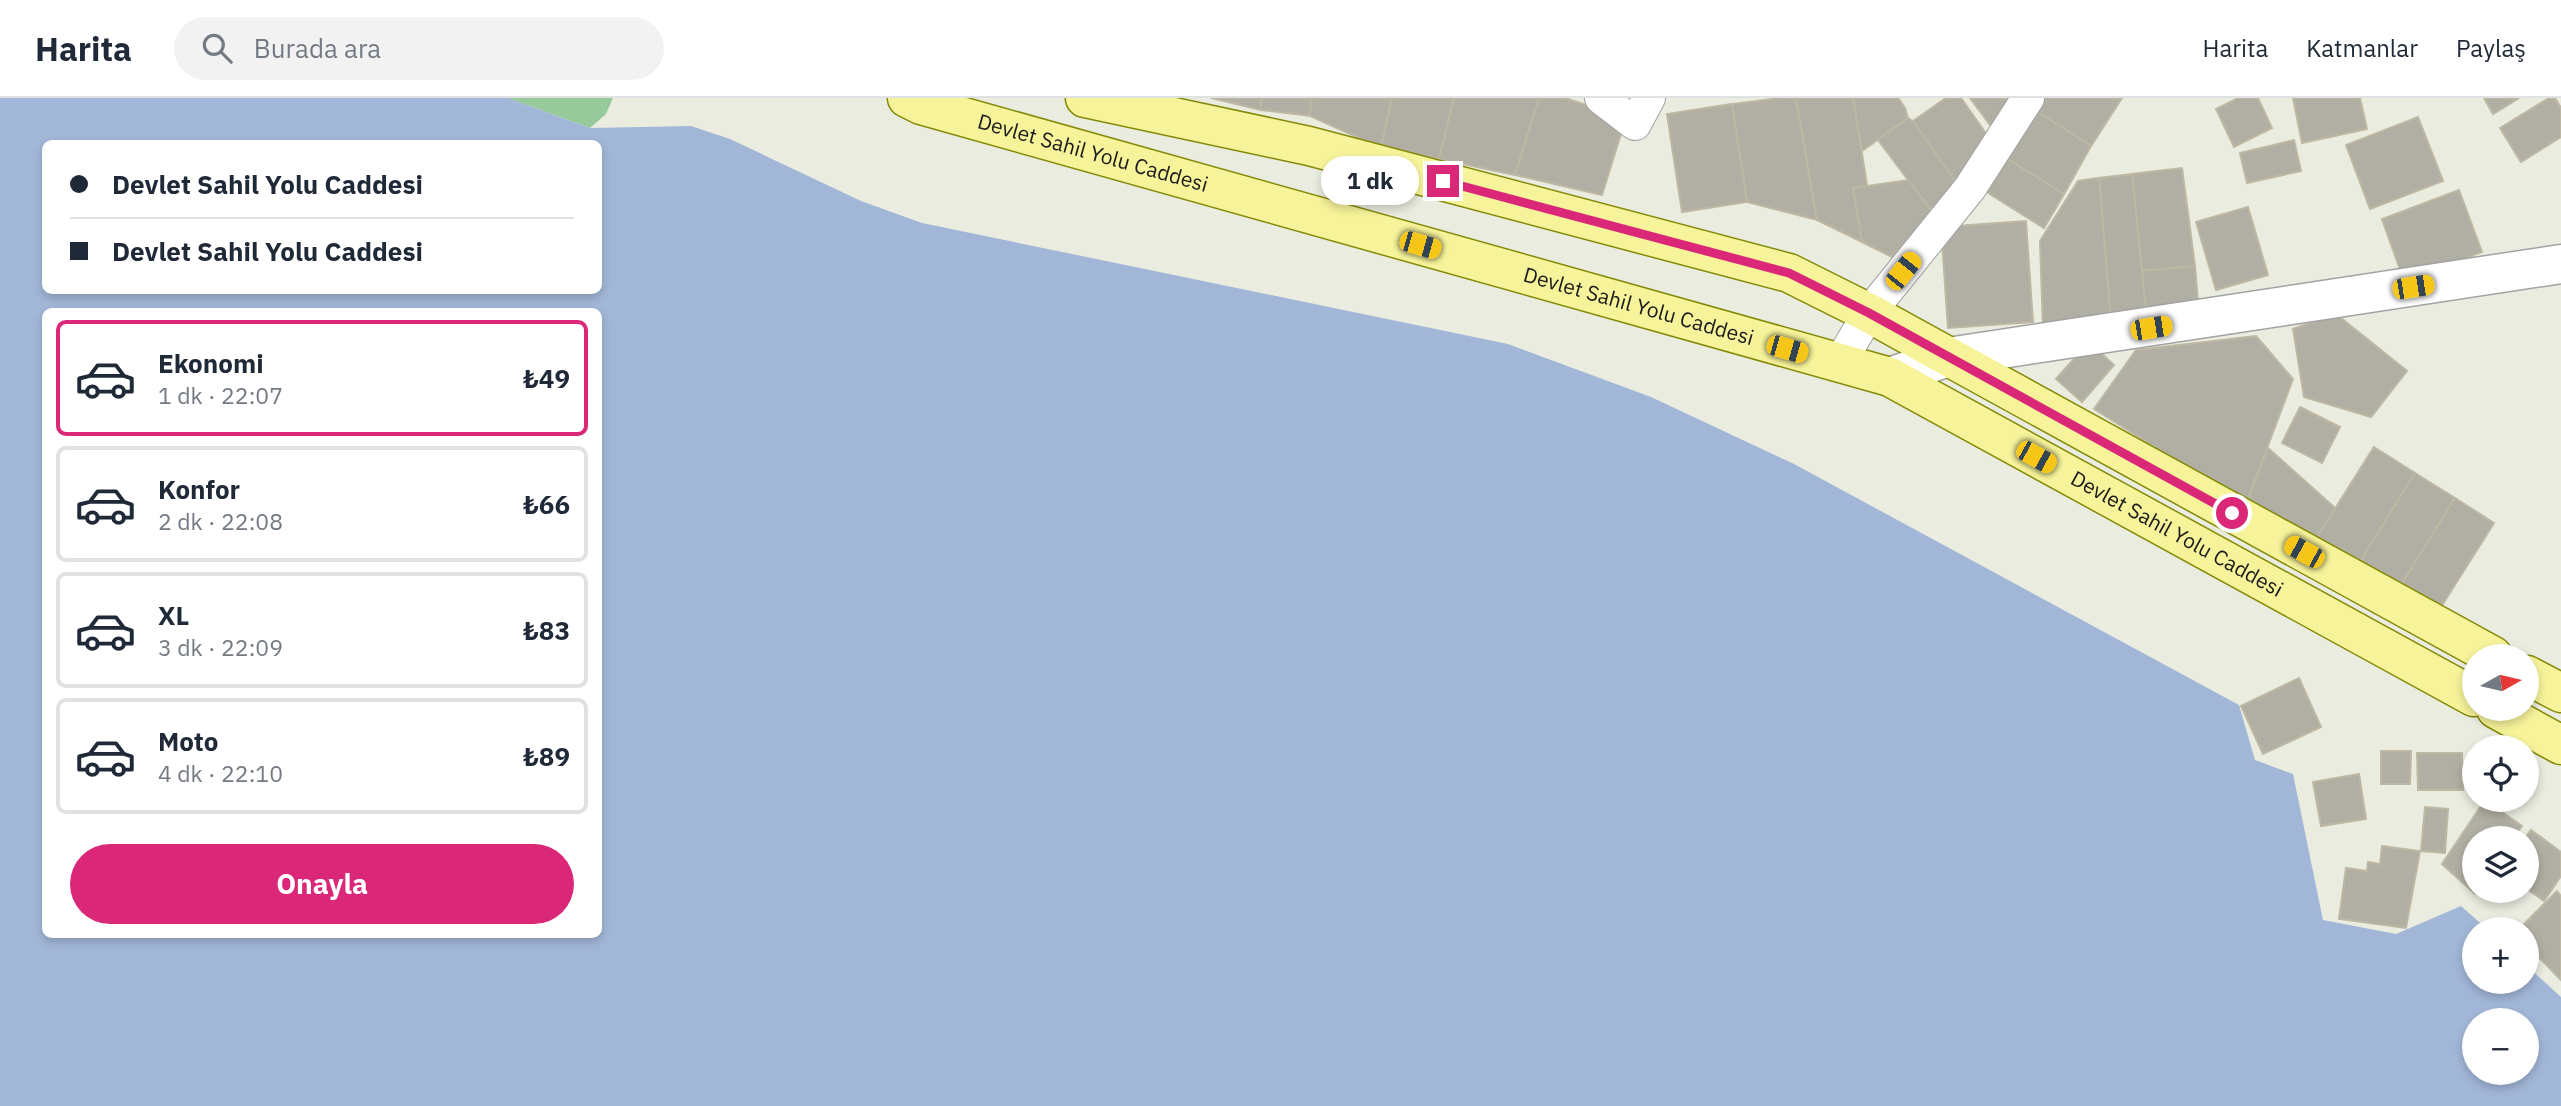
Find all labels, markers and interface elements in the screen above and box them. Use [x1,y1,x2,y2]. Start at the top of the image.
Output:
search box [174,17,664,80]
text: Harita [35,27,132,70]
icon: search [198,29,236,67]
text: Burada ara [254,31,381,65]
text: Harita [2202,32,2268,64]
text: Katmanlar [2306,32,2418,64]
text: Paylaş [2456,32,2526,64]
street label: Devlet Sahil Yolu Caddesi [975,107,1211,198]
callout: 1 dk [1320,156,1418,206]
text: 1 dk [1347,165,1393,195]
route end [1427,165,1459,197]
text: Devlet Sahil Yolu Caddesi [112,167,423,201]
car [1397,229,1444,261]
text: Devlet Sahil Yolu Caddesi [112,234,423,268]
car [1882,248,1925,294]
street label: Devlet Sahil Yolu Caddesi [1520,260,1757,351]
car [2391,273,2436,301]
car [2129,314,2174,342]
car [1764,333,1811,365]
text: Ekonomi [158,346,264,380]
icon: car [74,347,137,410]
text: ₺49 [523,361,570,395]
text: 1 dk · 22:07 [158,380,283,410]
car [2013,438,2060,476]
street label: Devlet Sahil Yolu Caddesi [2066,464,2288,603]
text: Konfor [158,472,240,506]
icon: car [74,473,137,536]
text: ₺66 [523,487,570,521]
route start [2216,497,2248,529]
text: 2 dk · 22:08 [158,506,283,536]
car [2281,533,2328,571]
text: XL [158,598,189,632]
icon: car [74,599,137,662]
text: ₺83 [523,613,570,647]
text: 3 dk · 22:09 [158,632,283,662]
north arrow [2462,644,2539,721]
map controls [2462,644,2539,1085]
text: Moto [158,724,218,758]
icon: car [74,725,137,788]
button: locate [2462,735,2539,812]
text: ₺89 [523,739,570,773]
text: 4 dk · 22:10 [158,758,283,788]
button: layers [2462,826,2539,903]
button: Onayla [70,844,574,924]
button: + [2462,917,2539,994]
button: − [2462,1008,2539,1085]

